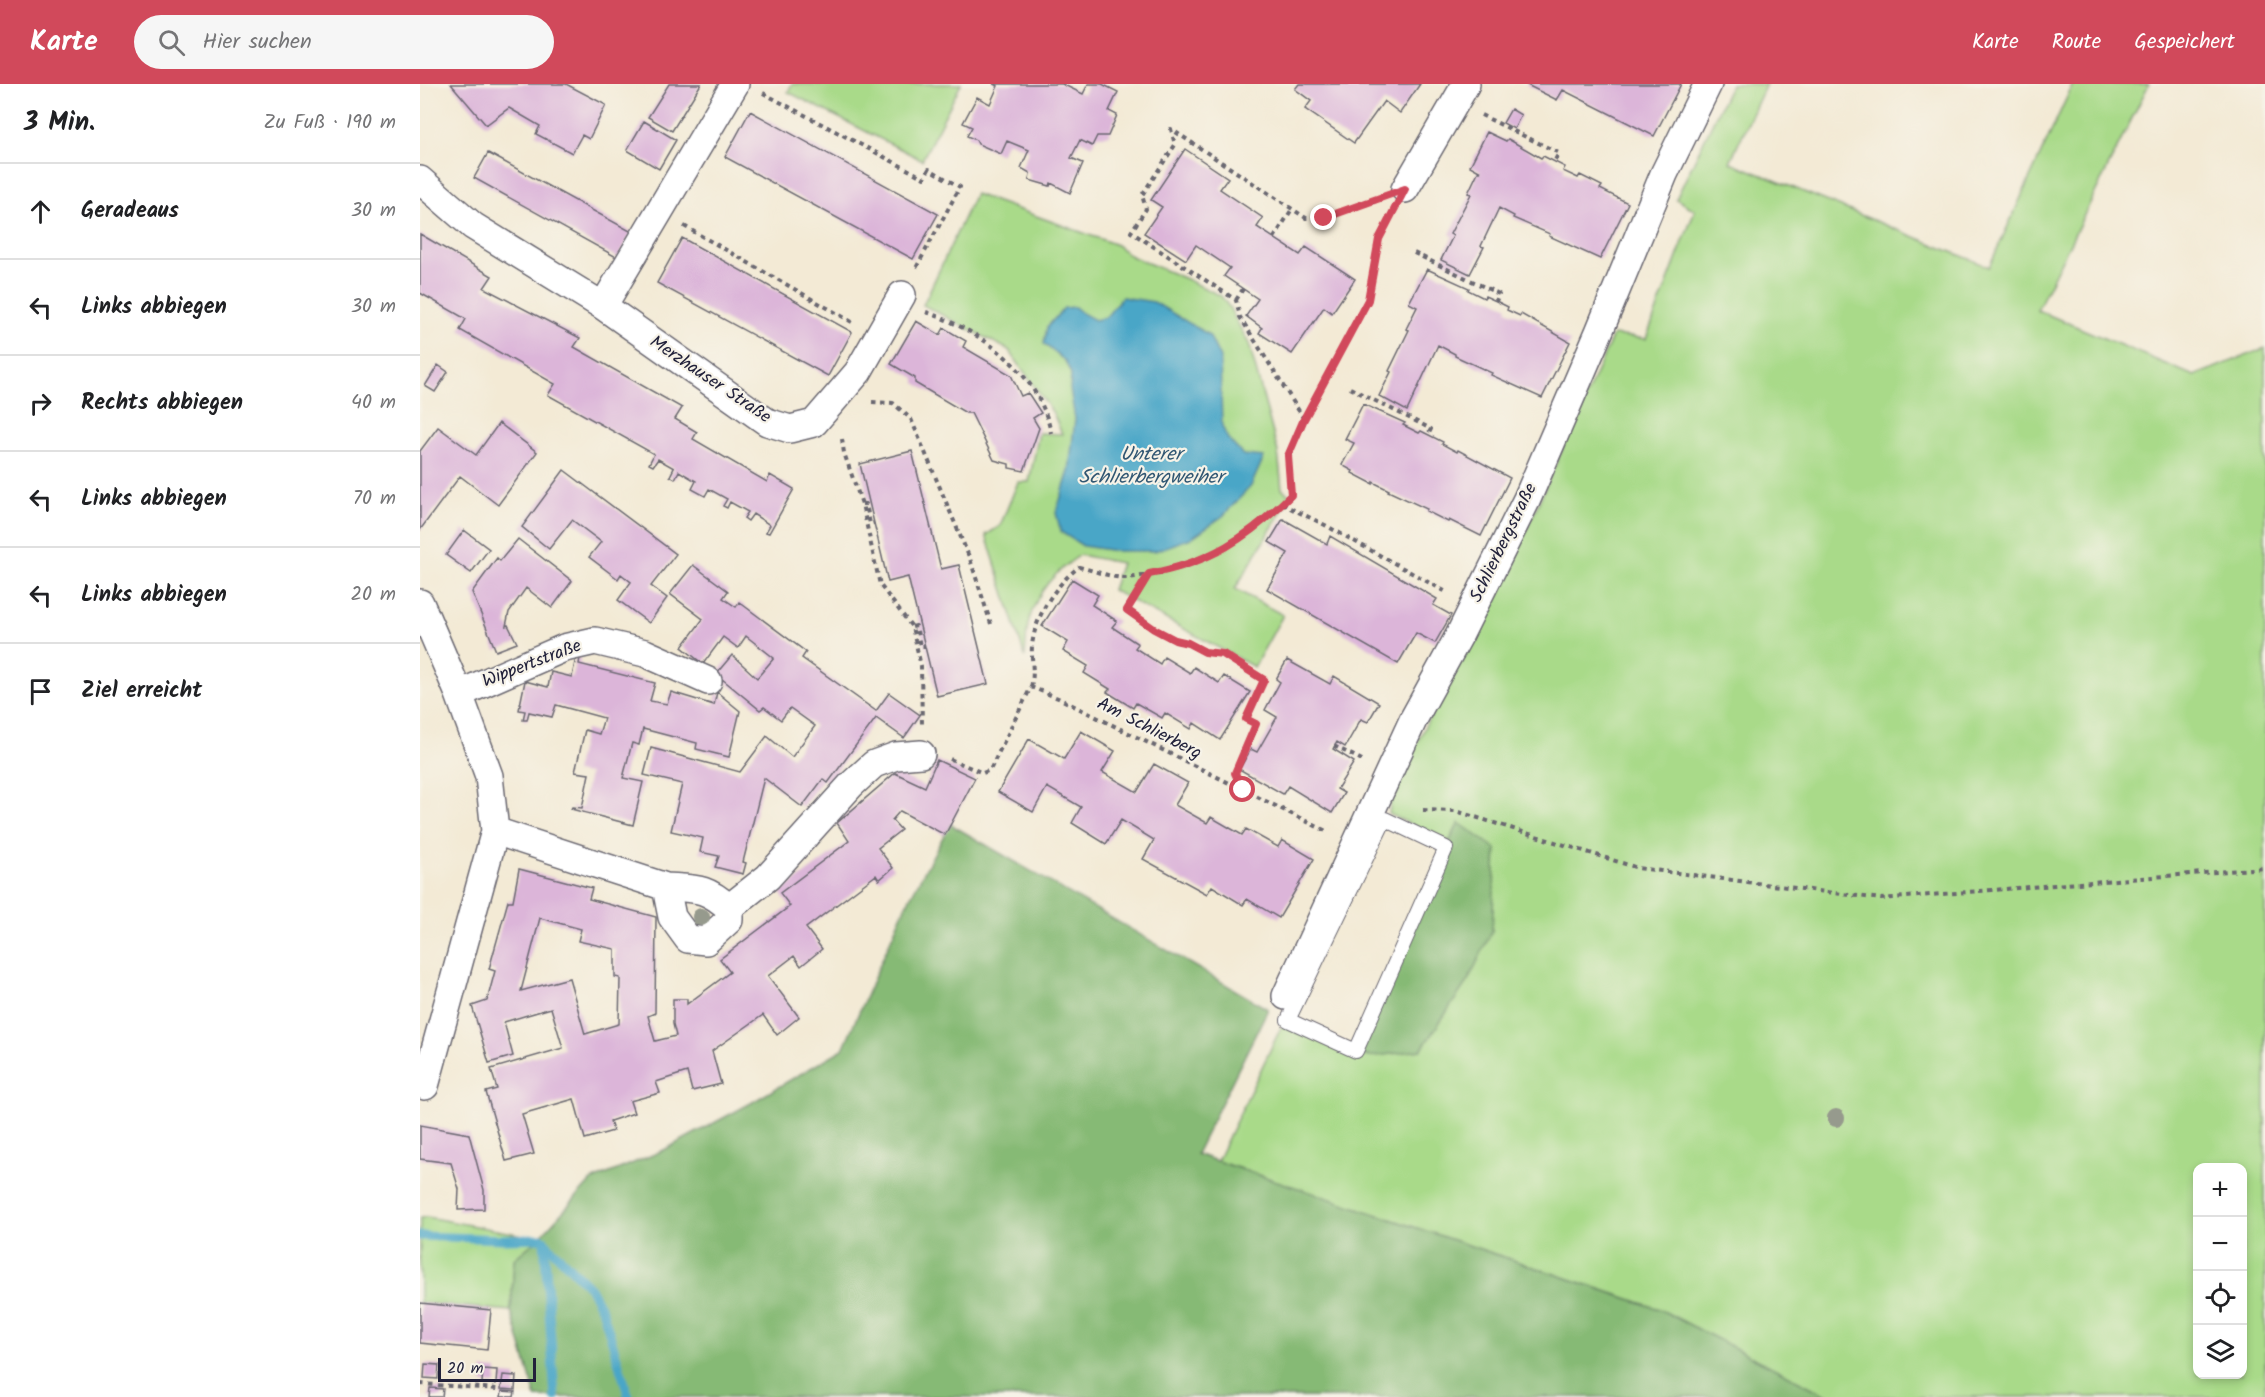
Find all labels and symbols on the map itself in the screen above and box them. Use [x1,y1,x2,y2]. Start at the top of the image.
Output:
route end [1310,204,1336,230]
street label: Merzhauser Straße [643,328,777,432]
water label: Unterer Schlierbergweiher [1079,439,1228,494]
street label: Schlierbergstraße [1463,478,1545,608]
street label: Wippertstraße [478,632,586,696]
street label: Am Schlierberg [1091,690,1207,768]
route start [1229,776,1255,802]
scale bar [438,1355,536,1382]

